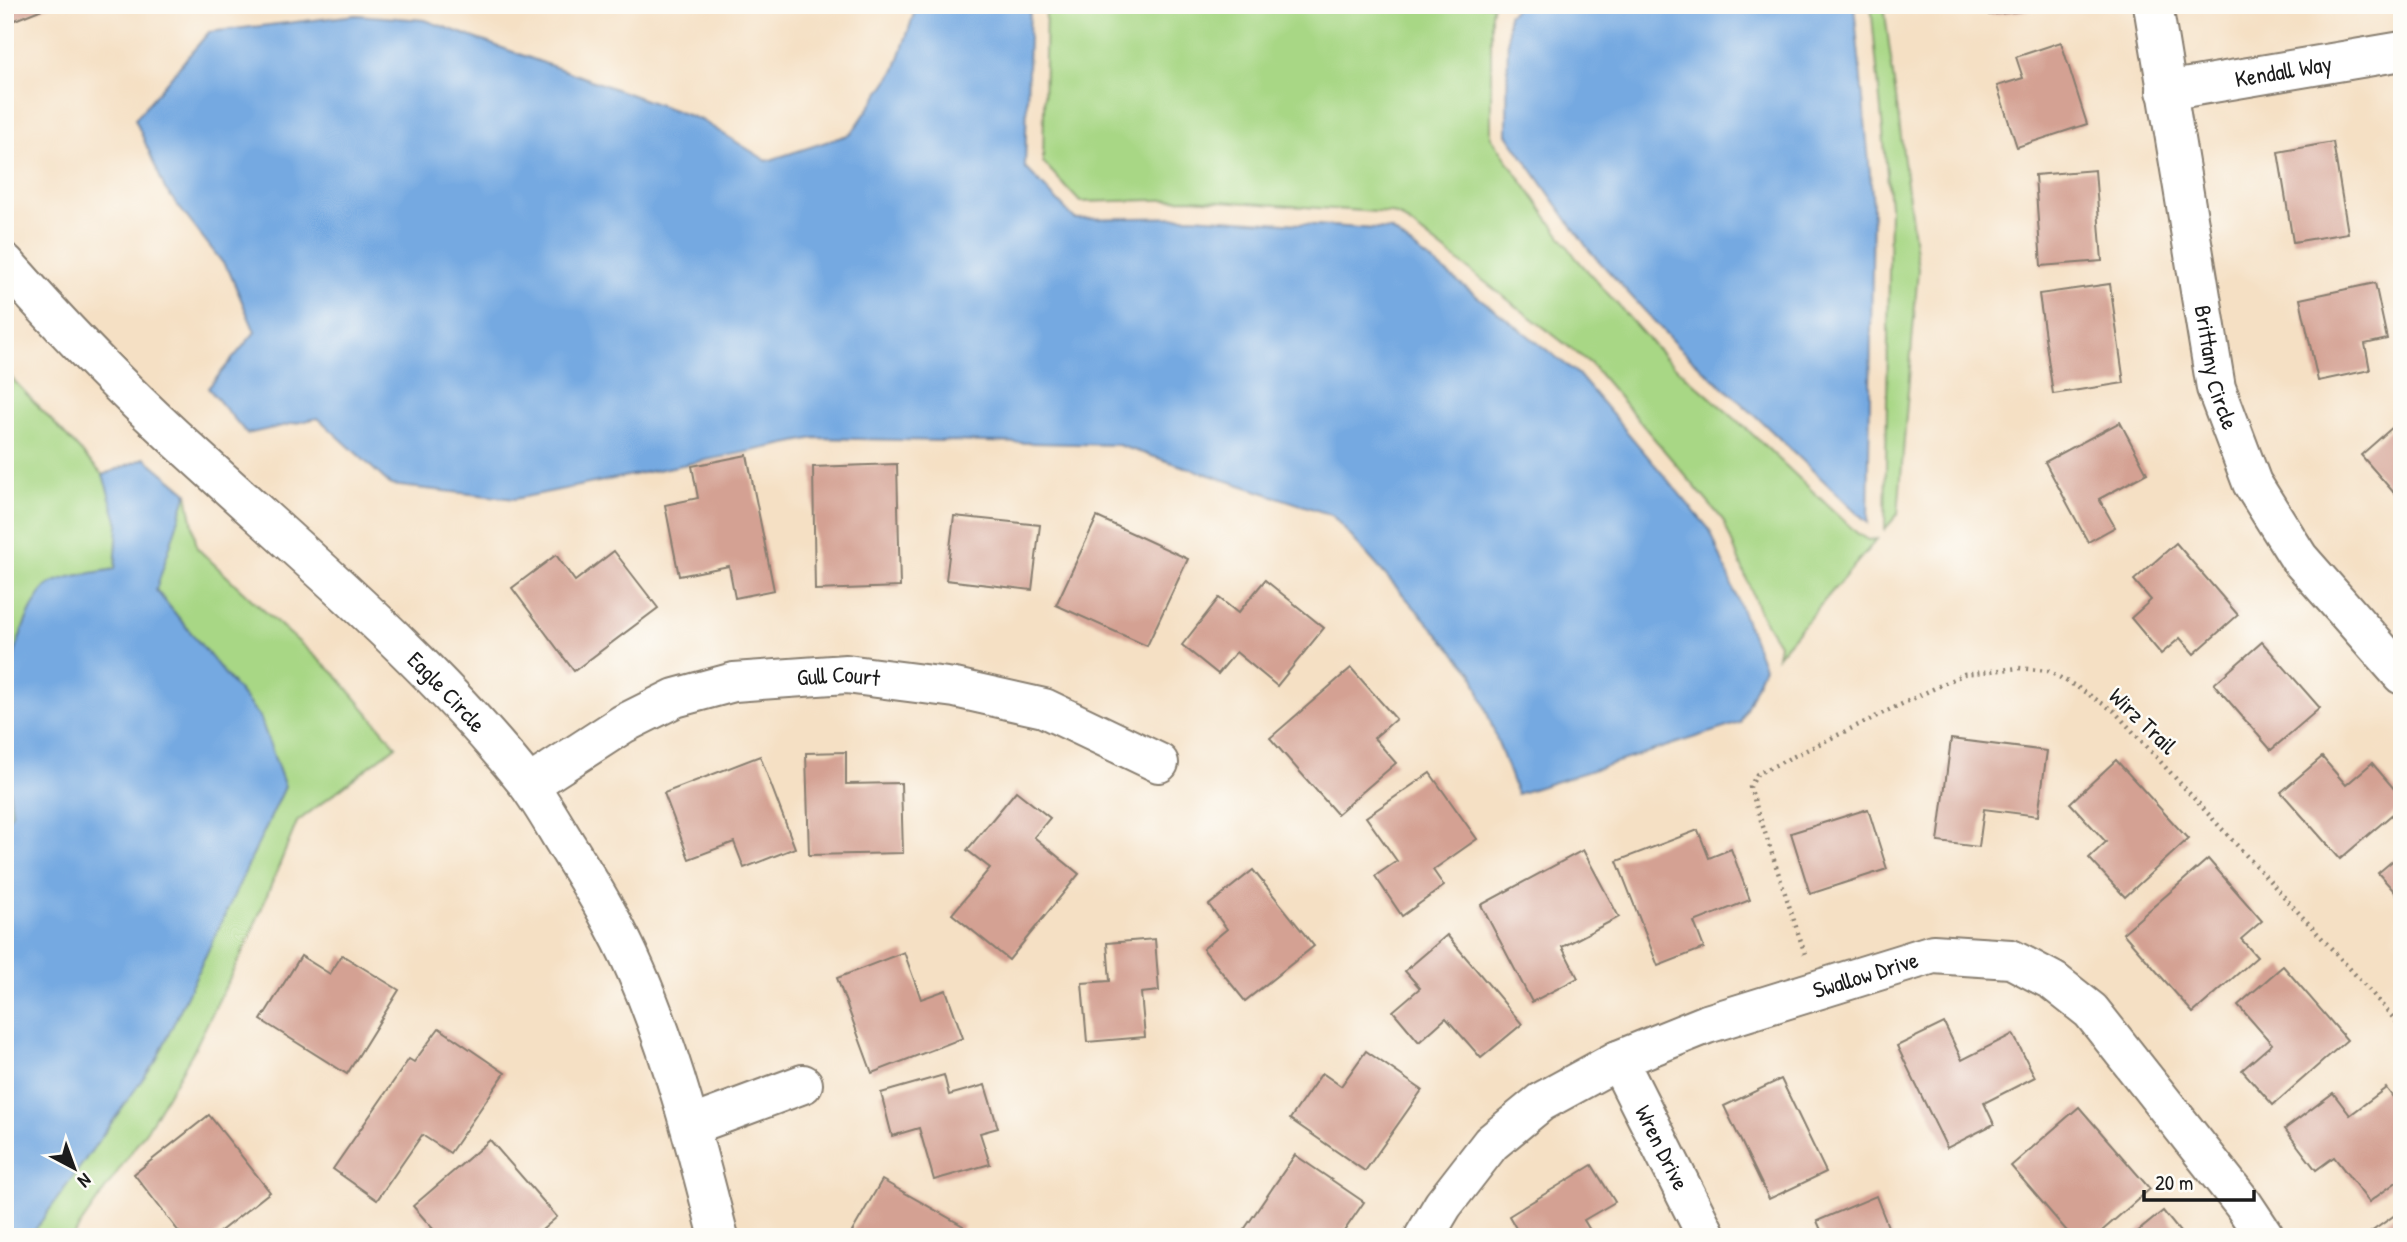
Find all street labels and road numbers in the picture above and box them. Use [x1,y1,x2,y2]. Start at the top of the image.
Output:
street label: Kendall Way [2232,47,2334,94]
street label: Brittany Circle [2188,303,2246,434]
street label: Eagle Circle [401,644,493,739]
street label: Gull Court [796,658,883,693]
street label: Wirz Trail [2103,681,2185,761]
street label: Swallow Drive [1809,944,1922,1005]
street label: Wren Drive [1628,1100,1697,1195]

